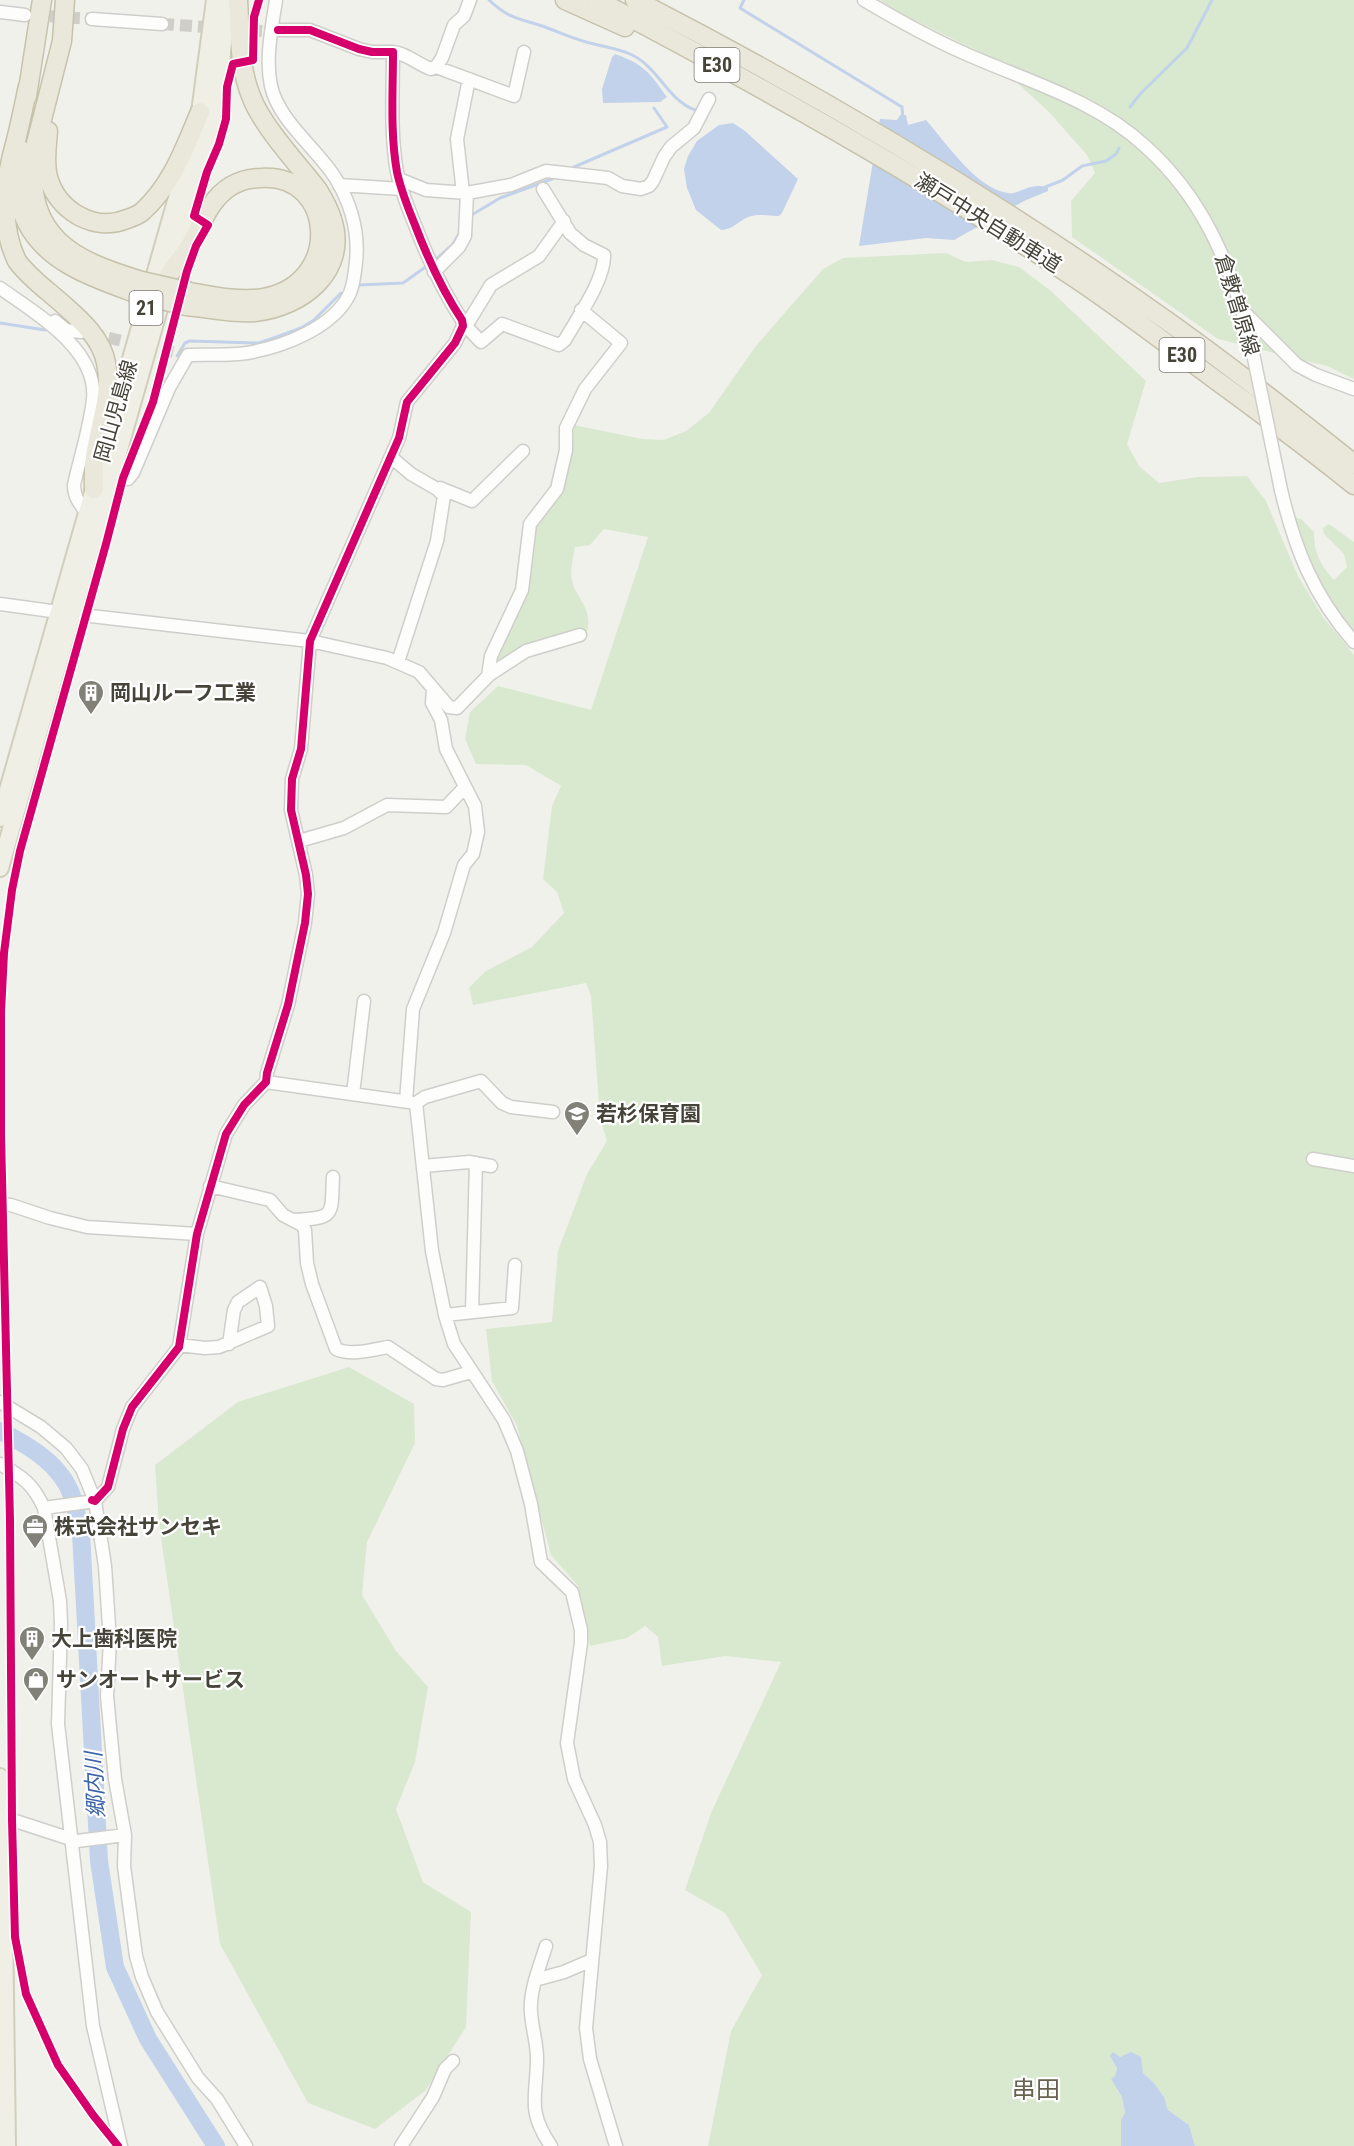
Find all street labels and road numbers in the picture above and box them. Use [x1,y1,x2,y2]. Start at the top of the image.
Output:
road number: E30 [694,48,740,82]
street label: 瀬戸中央自動車道 [910,168,1066,278]
street label: 倉敷曽原線 [1210,251,1264,359]
road number: 21 [130,291,162,325]
road number: E30 [1160,338,1204,372]
street label: 岡山児島線 [90,357,142,465]

